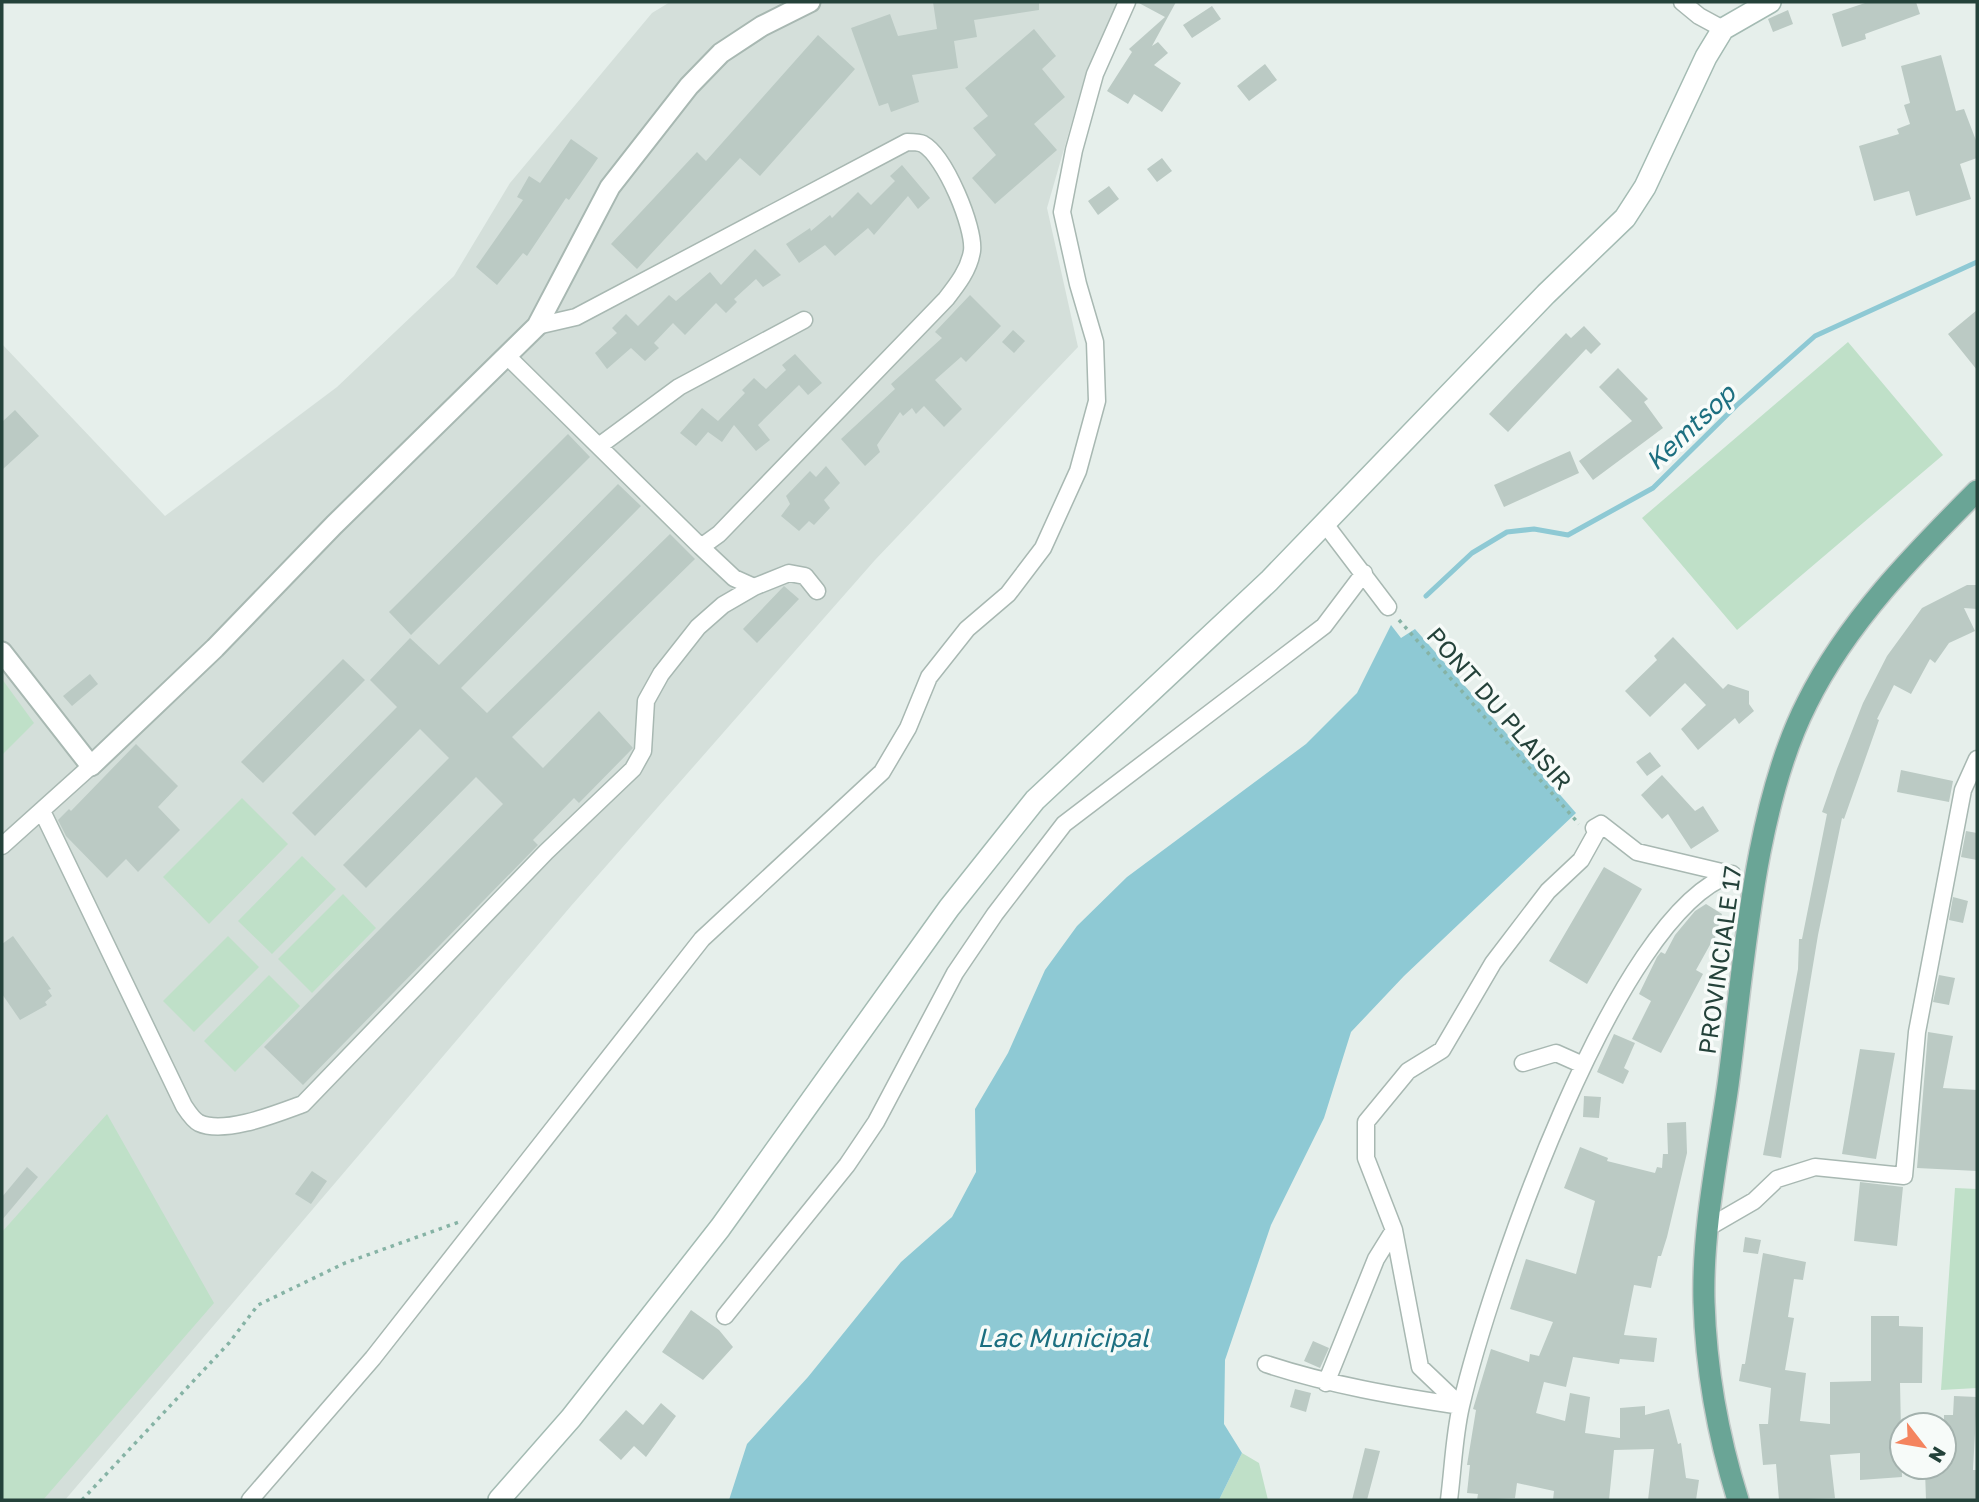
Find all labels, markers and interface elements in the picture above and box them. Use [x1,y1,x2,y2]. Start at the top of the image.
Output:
water label: Kemtsop [1639,376,1743,476]
street label: PONT DU PLAISIR [1422,621,1578,795]
street label: PROVINCIALE 17 [1691,864,1747,1056]
water label: Lac Municipal [977,1322,1150,1353]
north arrow [1888,1411,1958,1481]
text: N [1924,1443,1952,1467]

